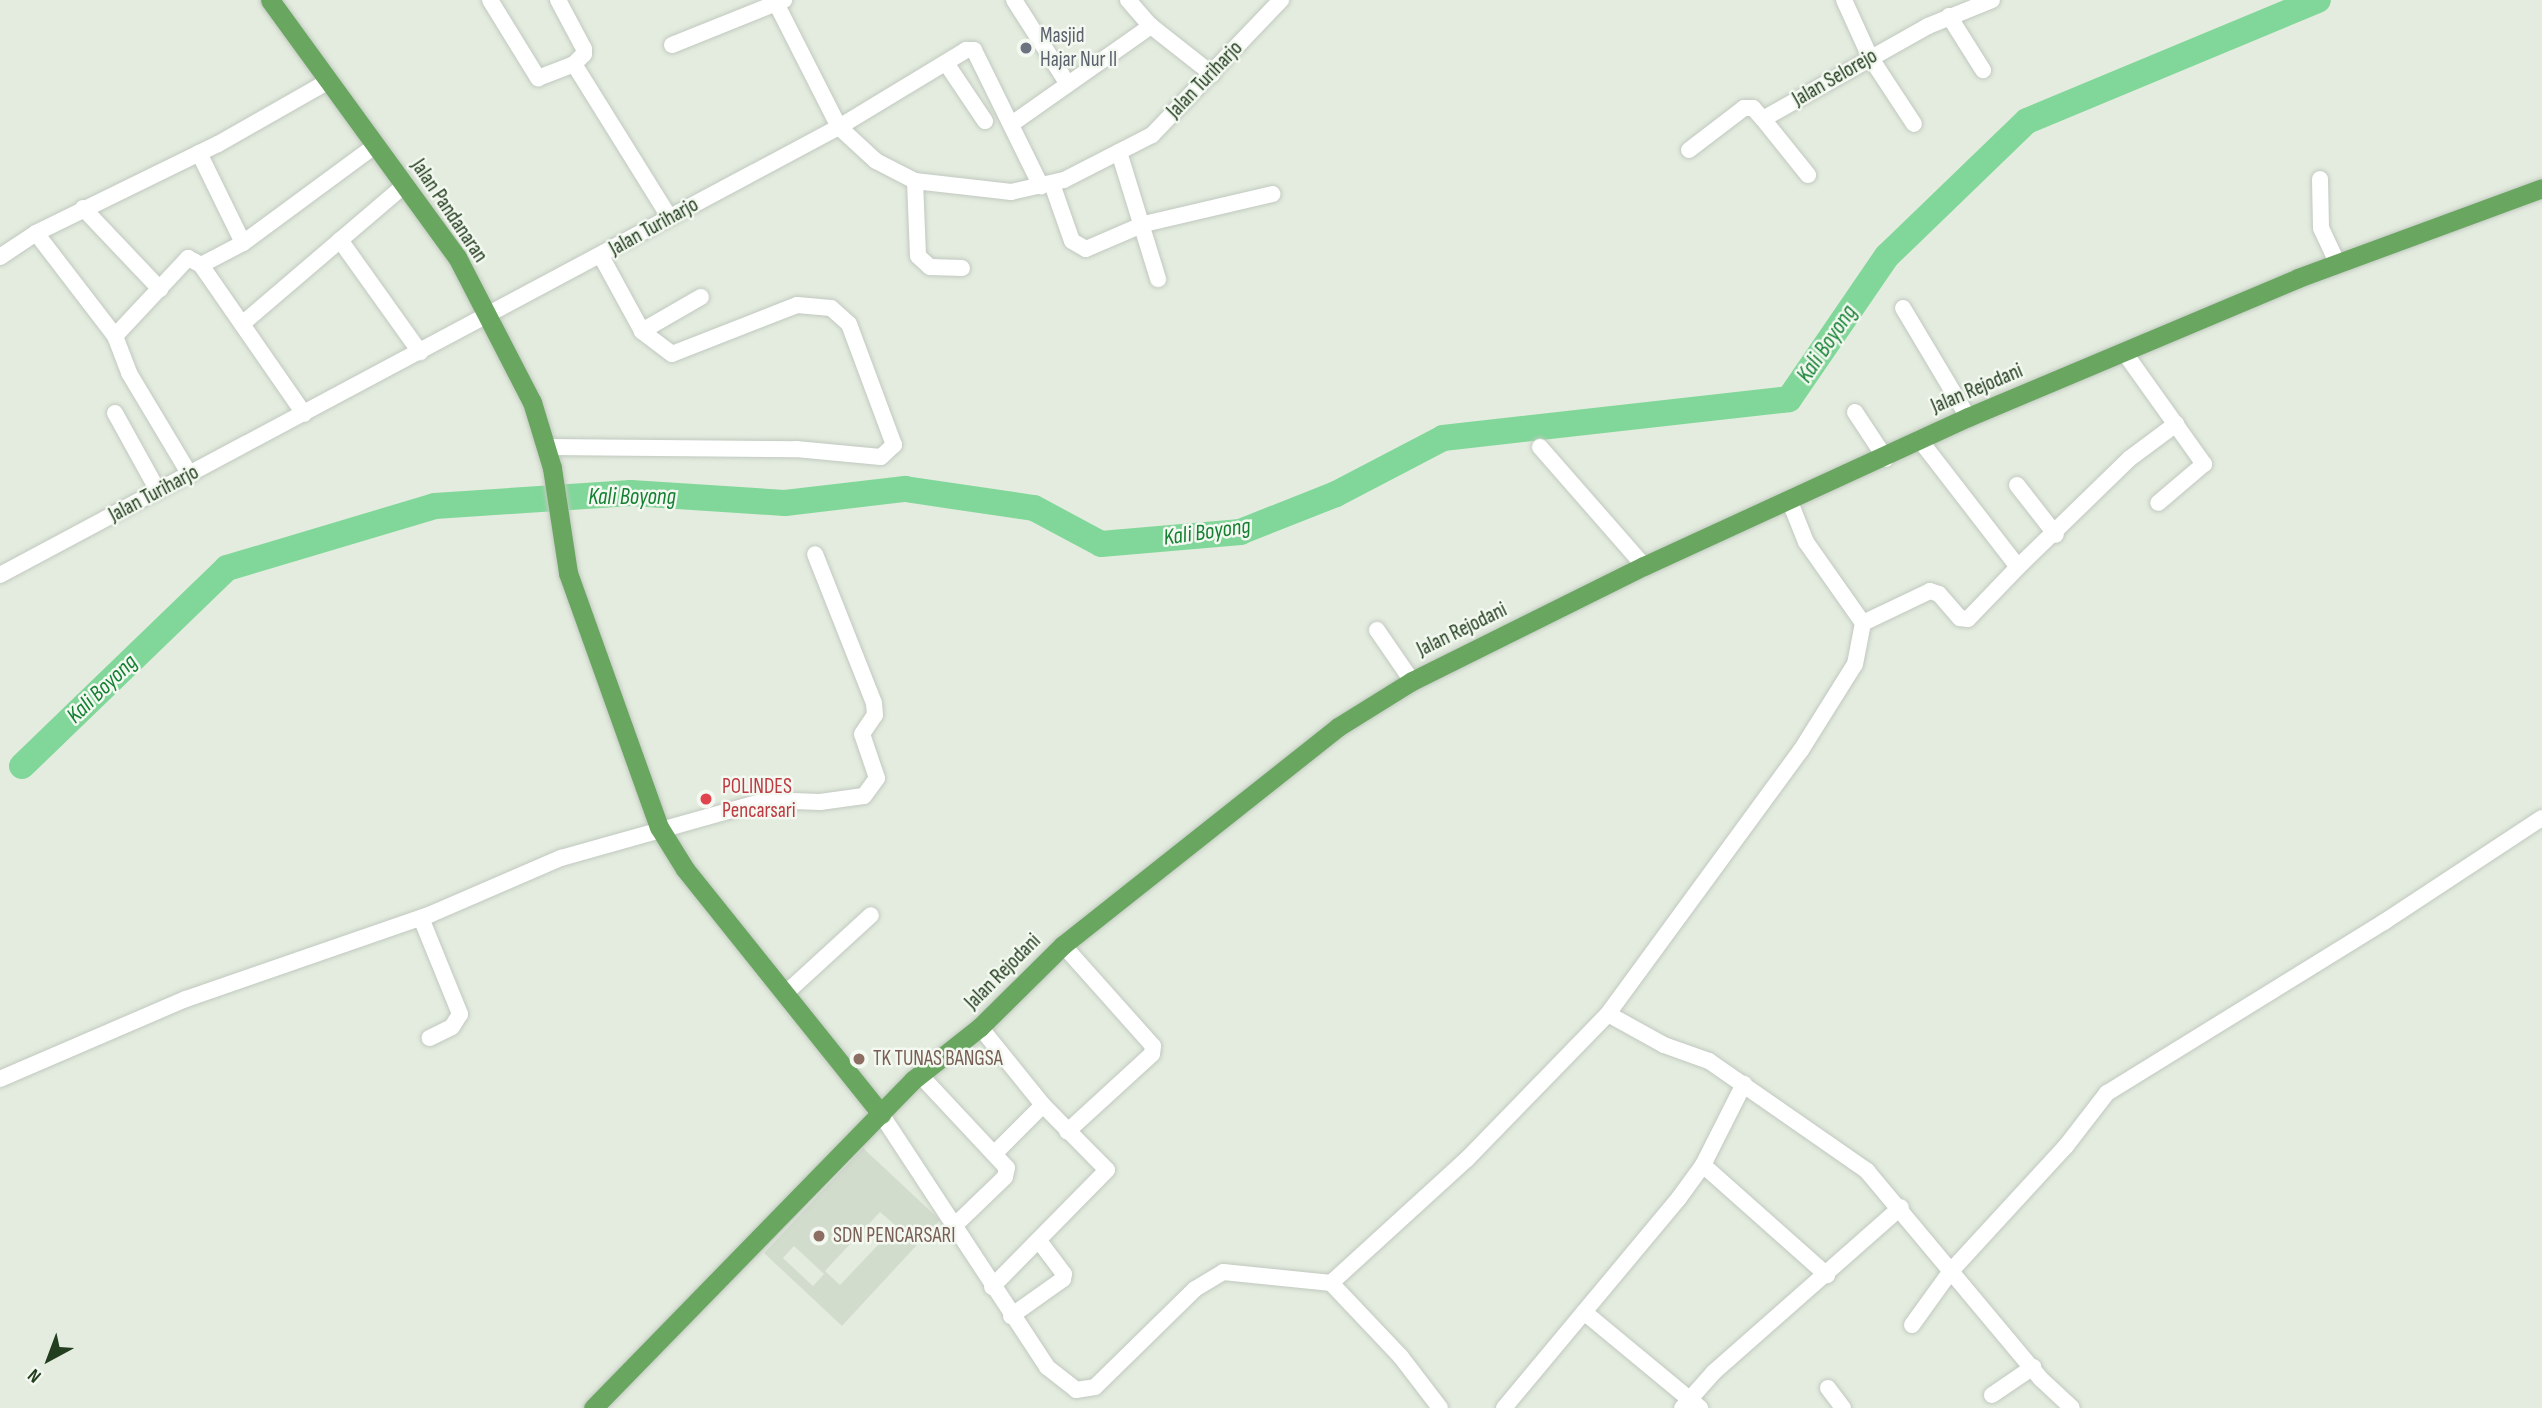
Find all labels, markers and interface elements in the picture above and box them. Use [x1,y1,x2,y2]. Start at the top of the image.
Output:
place label: Masjid Hajar Nur II [1040,23,1117,73]
street label: Jalan Turiharjo [1162,36,1248,124]
marker: Masjid Hajar Nur II [1018,40,1034,56]
street label: Jalan Selorejo [1788,44,1882,112]
street label: Jalan Pandanaran [405,155,493,267]
street label: Jalan Turiharjo [605,192,703,262]
water label: Kali Boyong [1791,300,1863,388]
street label: Jalan Rejodani [1928,358,2026,420]
street label: Jalan Turiharjo [105,460,203,528]
water label: Kali Boyong [588,483,676,511]
water label: Kali Boyong [1162,512,1252,552]
street label: Jalan Rejodani [1413,597,1511,663]
water label: Kali Boyong [61,649,143,729]
place label: POLINDES Pencarsari [722,774,796,824]
marker: POLINDES Pencarsari [696,789,716,809]
street label: Jalan Rejodani [960,929,1046,1015]
place label: TK TUNAS BANGSA [873,1046,1003,1072]
marker: TK TUNAS BANGSA [851,1051,867,1067]
place label: SDN PENCARSARI [833,1223,955,1249]
marker: SDN PENCARSARI [811,1228,827,1244]
north arrow [14,1324,84,1394]
text: N [24,1363,46,1387]

